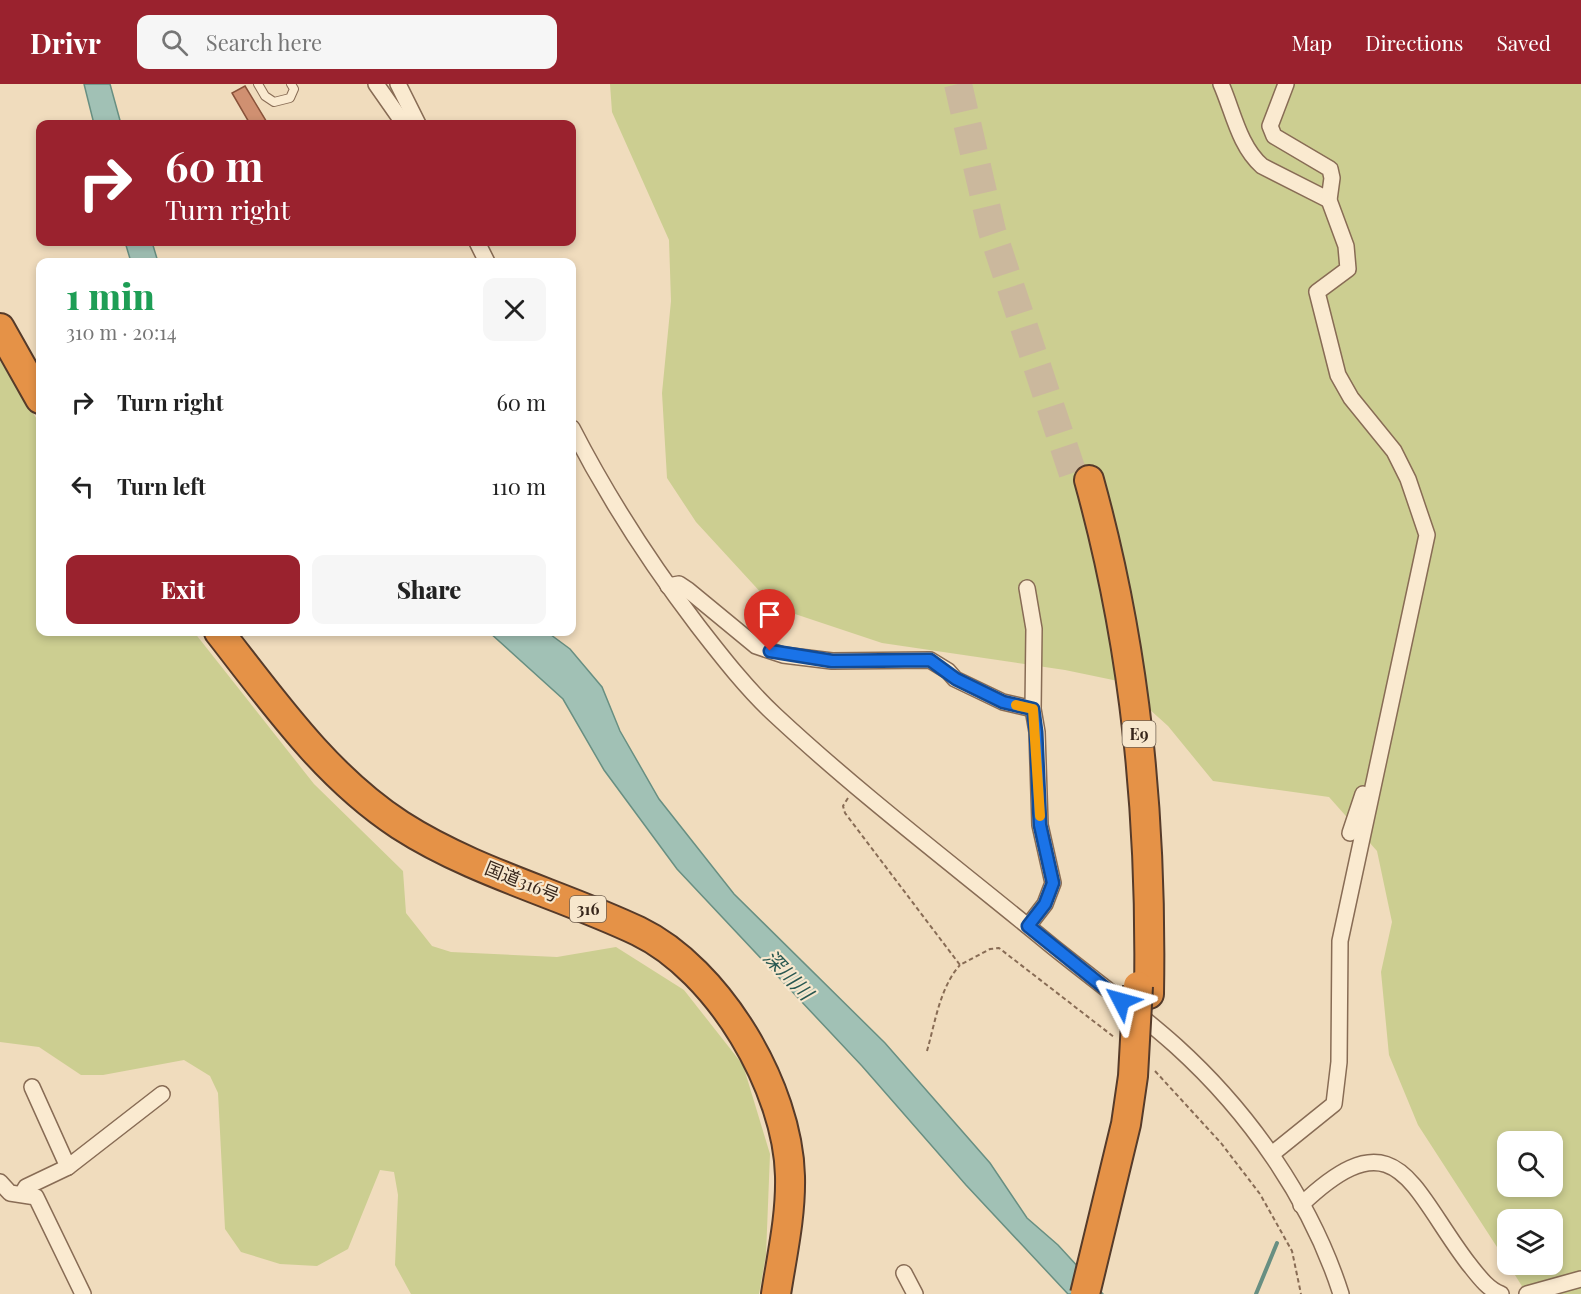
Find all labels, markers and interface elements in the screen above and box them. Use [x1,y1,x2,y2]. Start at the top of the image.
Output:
search box [137,15,557,69]
text: Drivr [30,24,101,61]
icon: search [158,26,191,59]
text: Search here [206,27,322,57]
text: Map [1291,28,1332,56]
text: Directions [1365,28,1463,56]
text: Saved [1496,28,1551,56]
text: 60 m [165,137,263,193]
icon: right [66,144,144,222]
text: Turn right [165,191,290,227]
text: 1 min [66,271,155,319]
button: close [483,278,546,341]
text: 310 m · 20:14 [66,318,177,345]
icon: right [66,386,99,419]
text: Turn right [117,387,223,417]
text: 60 m [496,387,546,417]
icon: left [66,470,99,503]
text: Turn left [117,471,206,501]
text: 110 m [492,471,546,501]
button: Exit [66,555,300,624]
button: Share [312,555,546,624]
pin [744,589,795,651]
icon: arrive [753,598,786,631]
road number: E9 [1122,721,1156,747]
street label: 国道316号 [482,855,563,907]
road number: 316 [570,896,606,922]
water label: 深川川 [759,943,821,1006]
position arrow [1089,969,1153,1033]
map controls [1497,1131,1563,1275]
button: search [1497,1131,1563,1197]
button: layers [1497,1209,1563,1275]

